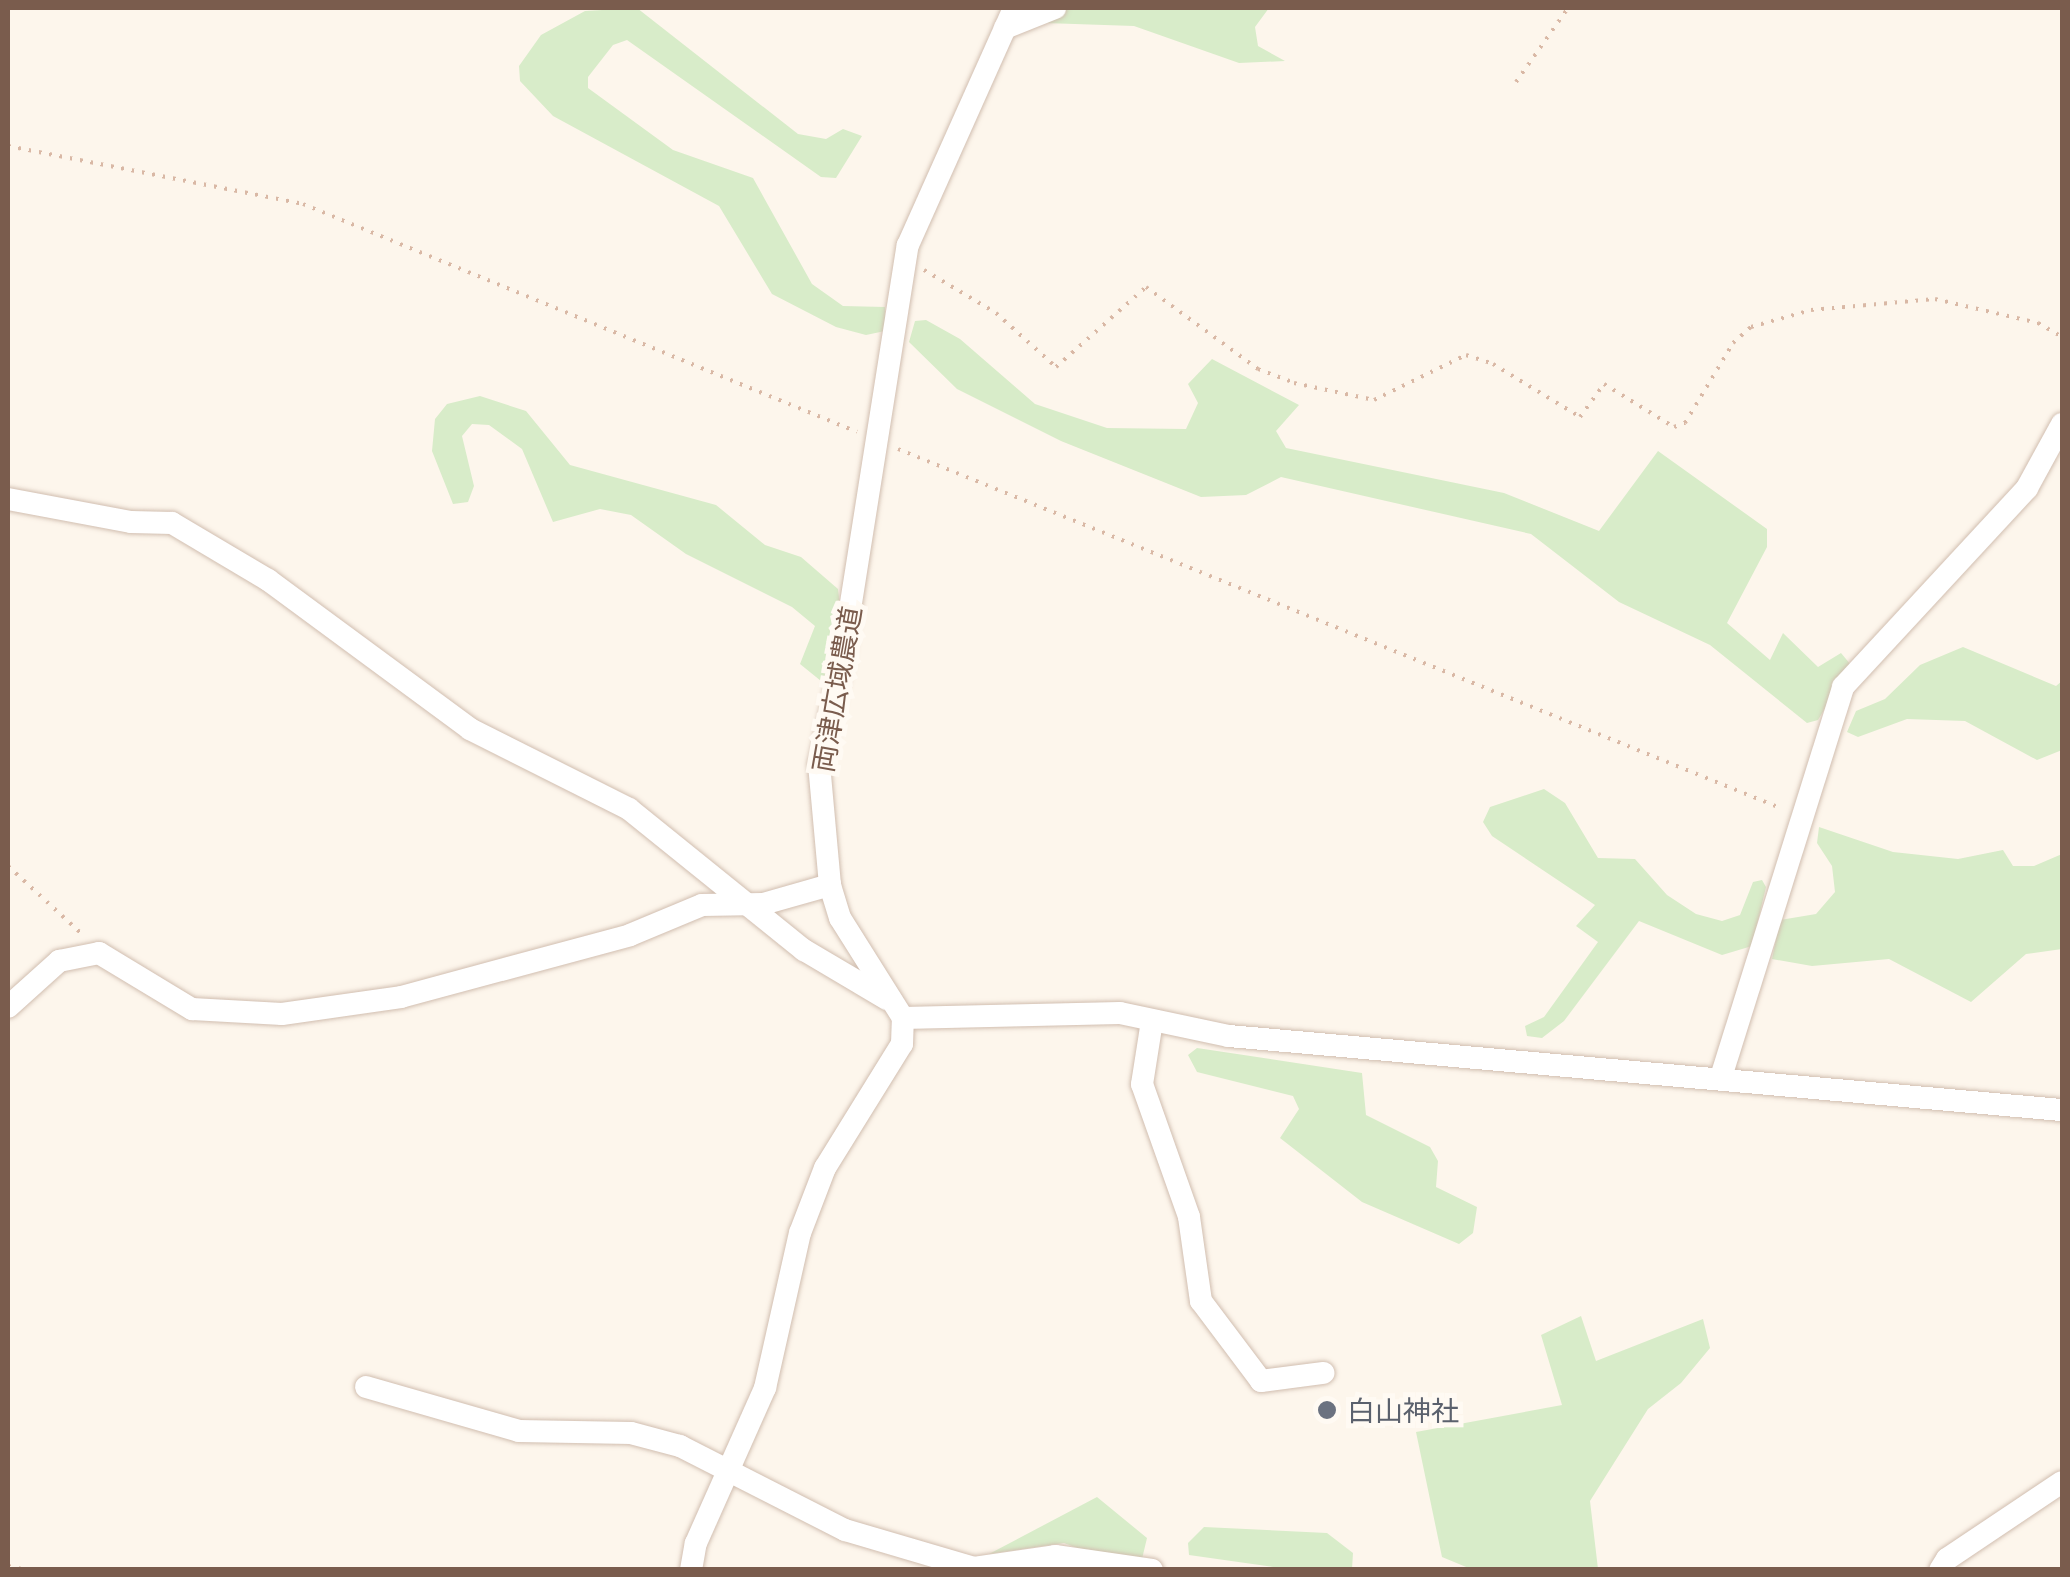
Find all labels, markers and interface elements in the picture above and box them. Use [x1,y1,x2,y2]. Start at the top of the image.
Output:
street label: 両津広域農道 [805,603,867,775]
place label: 白山神社 [1347,1393,1459,1427]
marker: 白山神社 [1316,1399,1338,1421]

